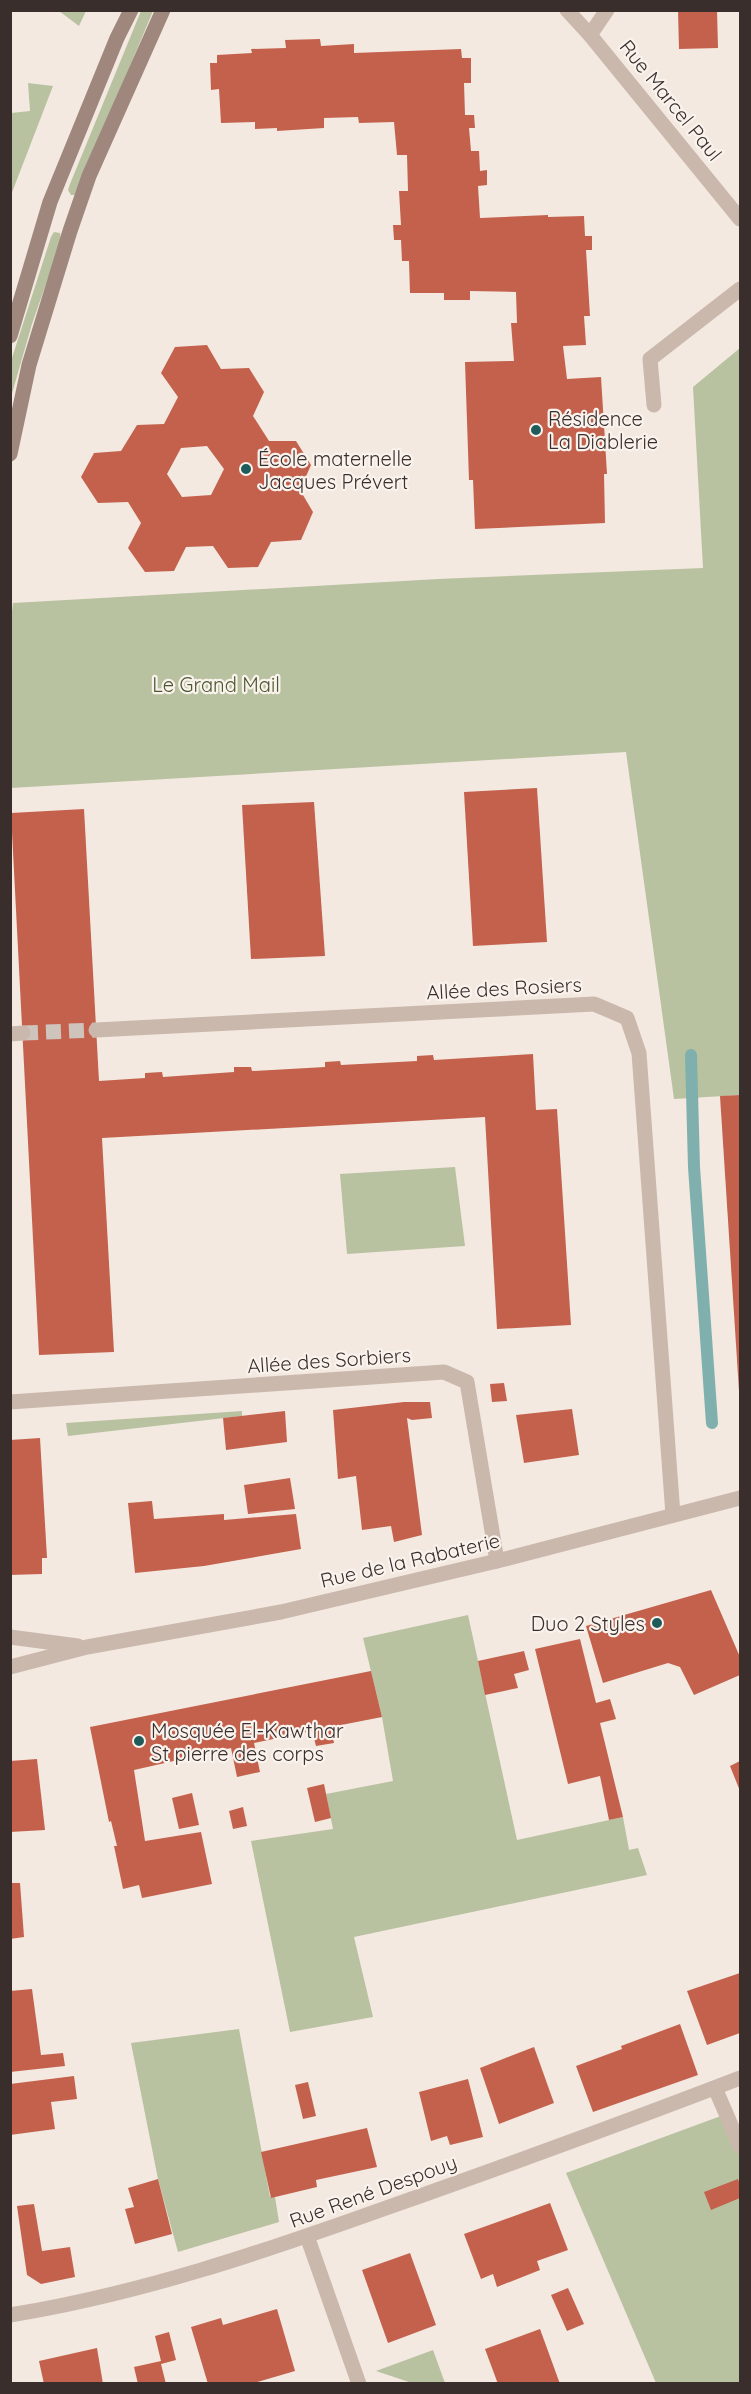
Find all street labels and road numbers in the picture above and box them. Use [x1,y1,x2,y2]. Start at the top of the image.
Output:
street label: Rue Marcel Paul [614,34,728,166]
street label: Allée des Rosiers [426,971,582,1005]
street label: Allée des Sorbiers [246,1342,412,1378]
street label: Rue de la Rabaterie [318,1527,502,1593]
street label: Rue René Despouy [286,2149,460,2233]

